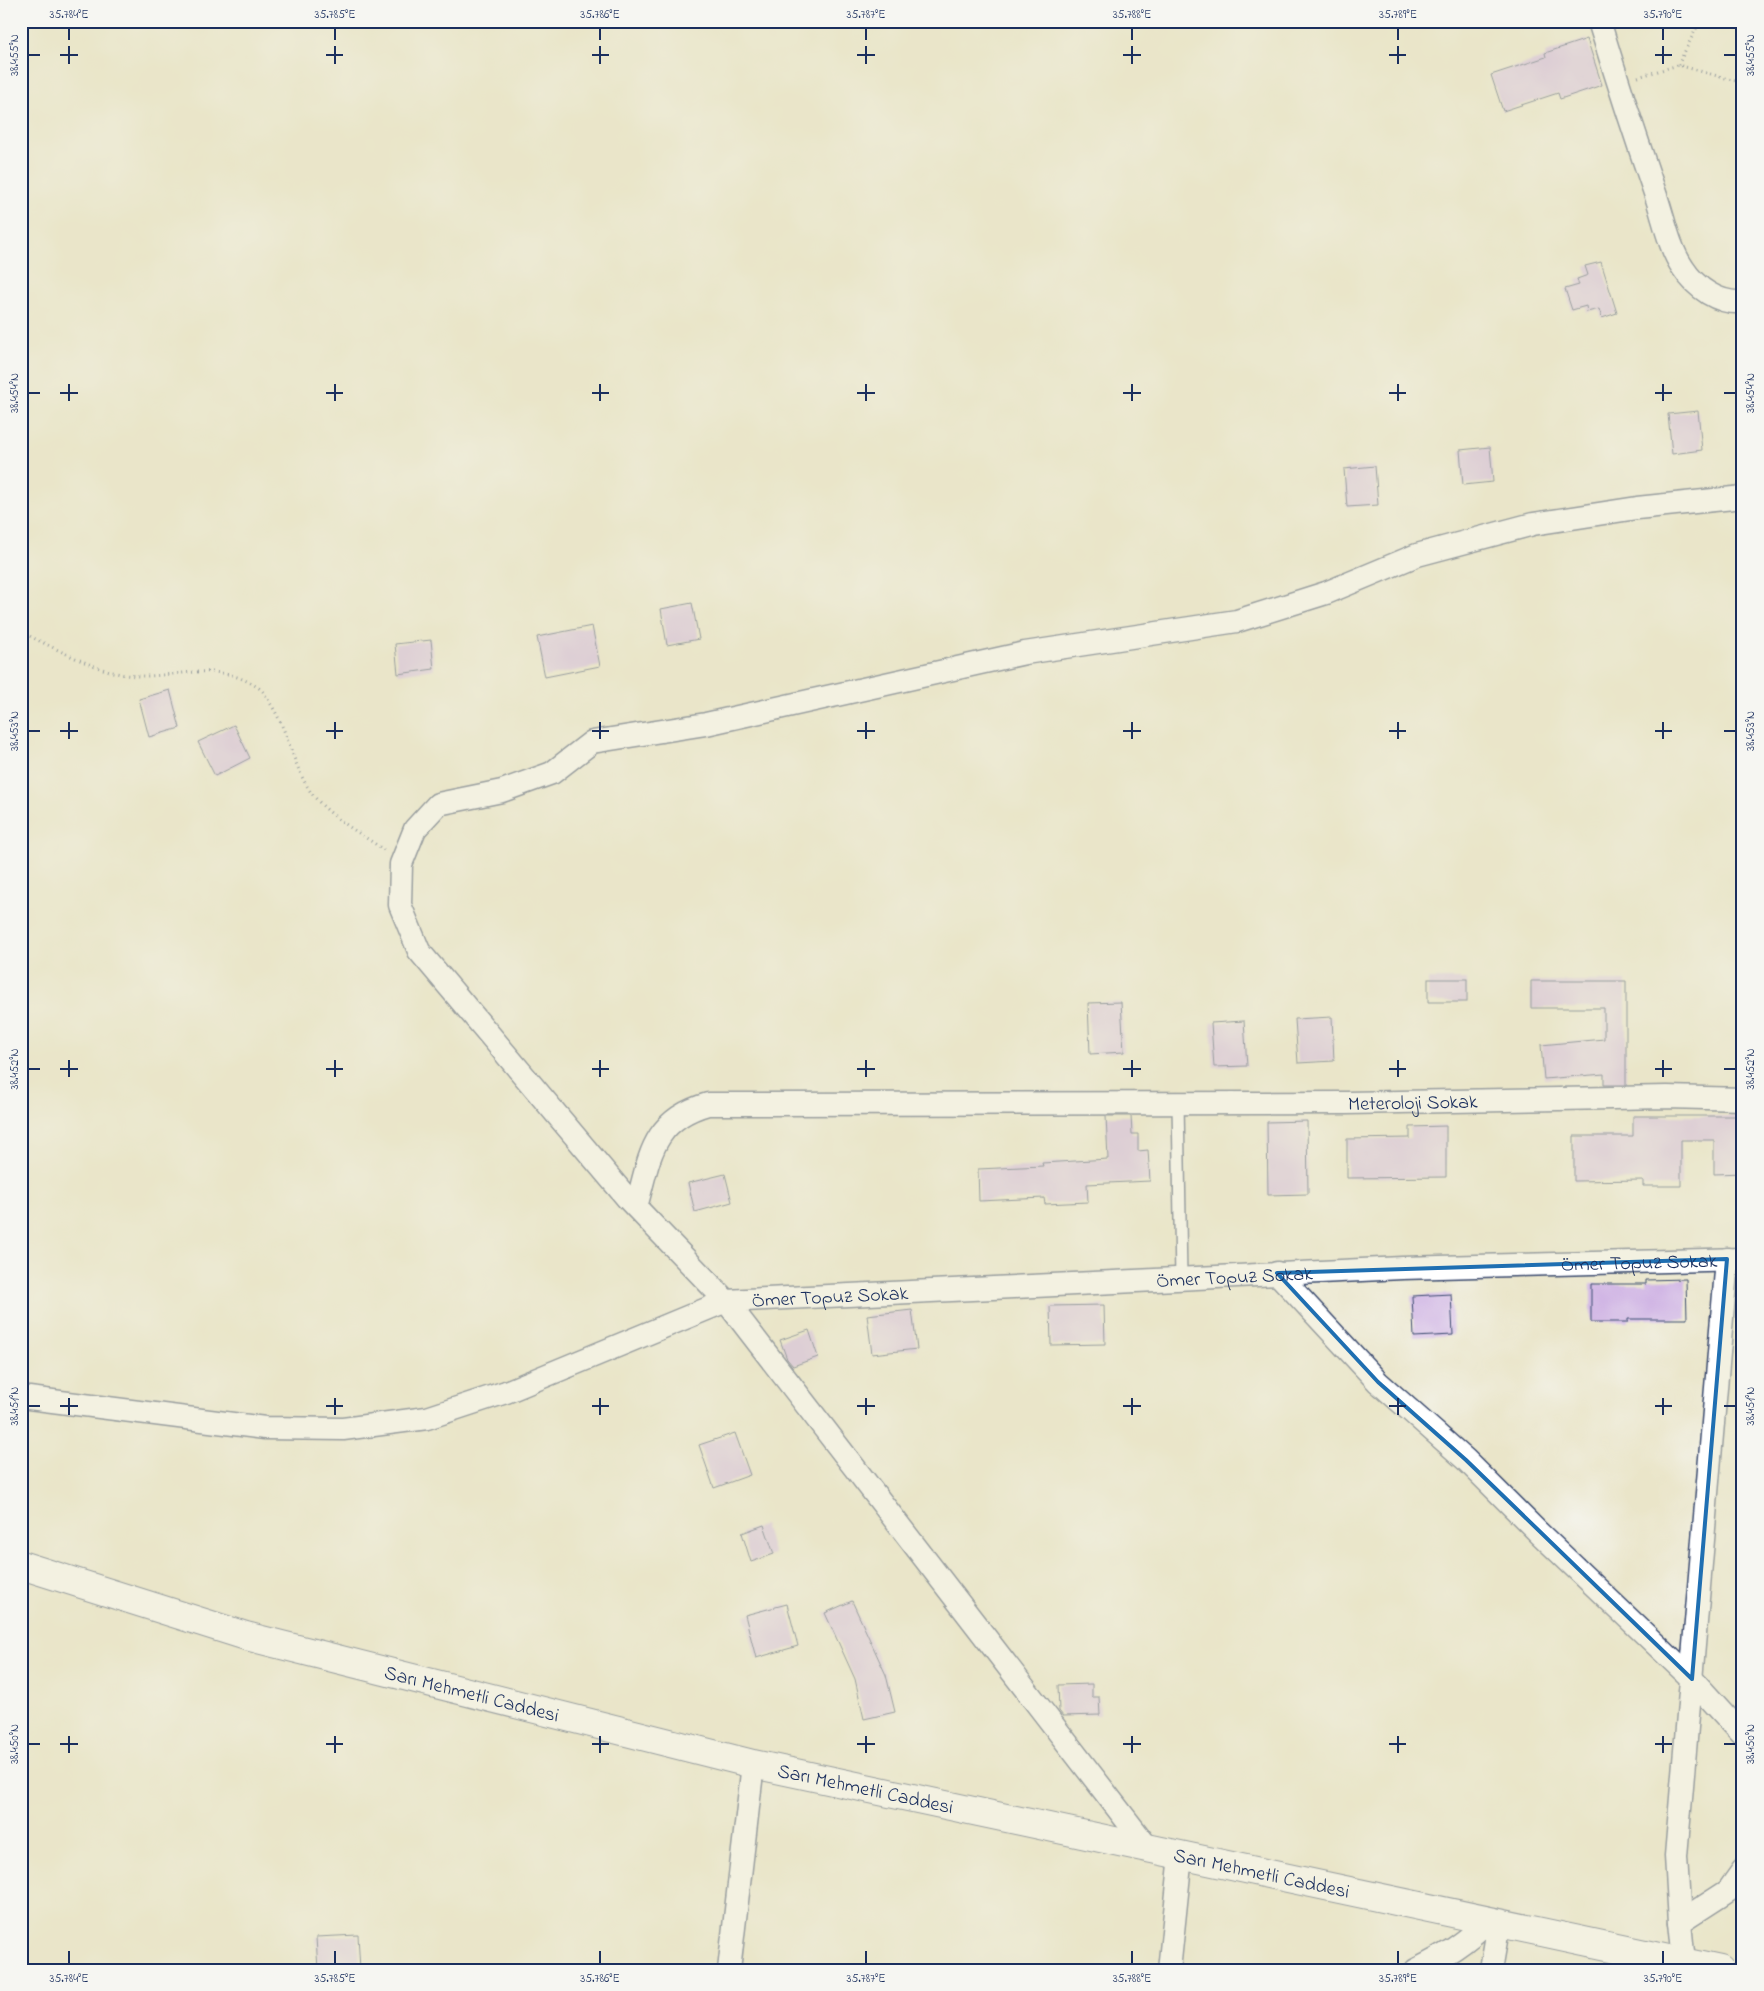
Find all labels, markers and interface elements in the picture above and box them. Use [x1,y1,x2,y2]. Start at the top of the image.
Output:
text: 35.784°E [49,6,89,24]
text: 35.785°E [314,6,356,24]
text: 35.786°E [580,6,620,24]
text: 35.787°E [846,6,886,24]
text: 35.788°E [1113,6,1151,24]
text: 35.789°E [1379,6,1417,24]
text: 35.790°E [1644,6,1682,24]
text: 38.455°N [6,34,24,76]
text: 38.455°N [1742,34,1760,76]
text: 38.454°N [6,373,24,413]
text: 38.454°N [1742,373,1760,413]
text: 38.453°N [6,711,24,751]
text: 38.453°N [1742,711,1760,751]
text: 38.452°N [6,1049,24,1090]
text: 38.452°N [1742,1049,1760,1090]
street label: Meteroloji Sokak [1348,1089,1478,1120]
street label: Ömer Topuz Sokak [1561,1248,1718,1281]
street label: Ömer Topuz Sokak [1156,1260,1314,1297]
street label: Ömer Topuz Sokak [751,1280,909,1317]
text: 38.451°N [6,1387,24,1425]
text: 38.451°N [1742,1387,1760,1425]
street label: Sarı Mehmetli Caddesi [381,1659,562,1731]
text: 38.450°N [6,1724,24,1764]
text: 38.450°N [1742,1724,1760,1764]
street label: Sarı Mehmetli Caddesi [774,1758,956,1823]
street label: Sarı Mehmetli Caddesi [1170,1842,1352,1908]
text: 35.784°E [49,1970,89,1988]
text: 35.785°E [314,1970,356,1988]
text: 35.786°E [580,1970,620,1988]
text: 35.787°E [846,1970,886,1988]
text: 35.788°E [1113,1970,1151,1988]
text: 35.789°E [1379,1970,1417,1988]
text: 35.790°E [1644,1970,1682,1988]

